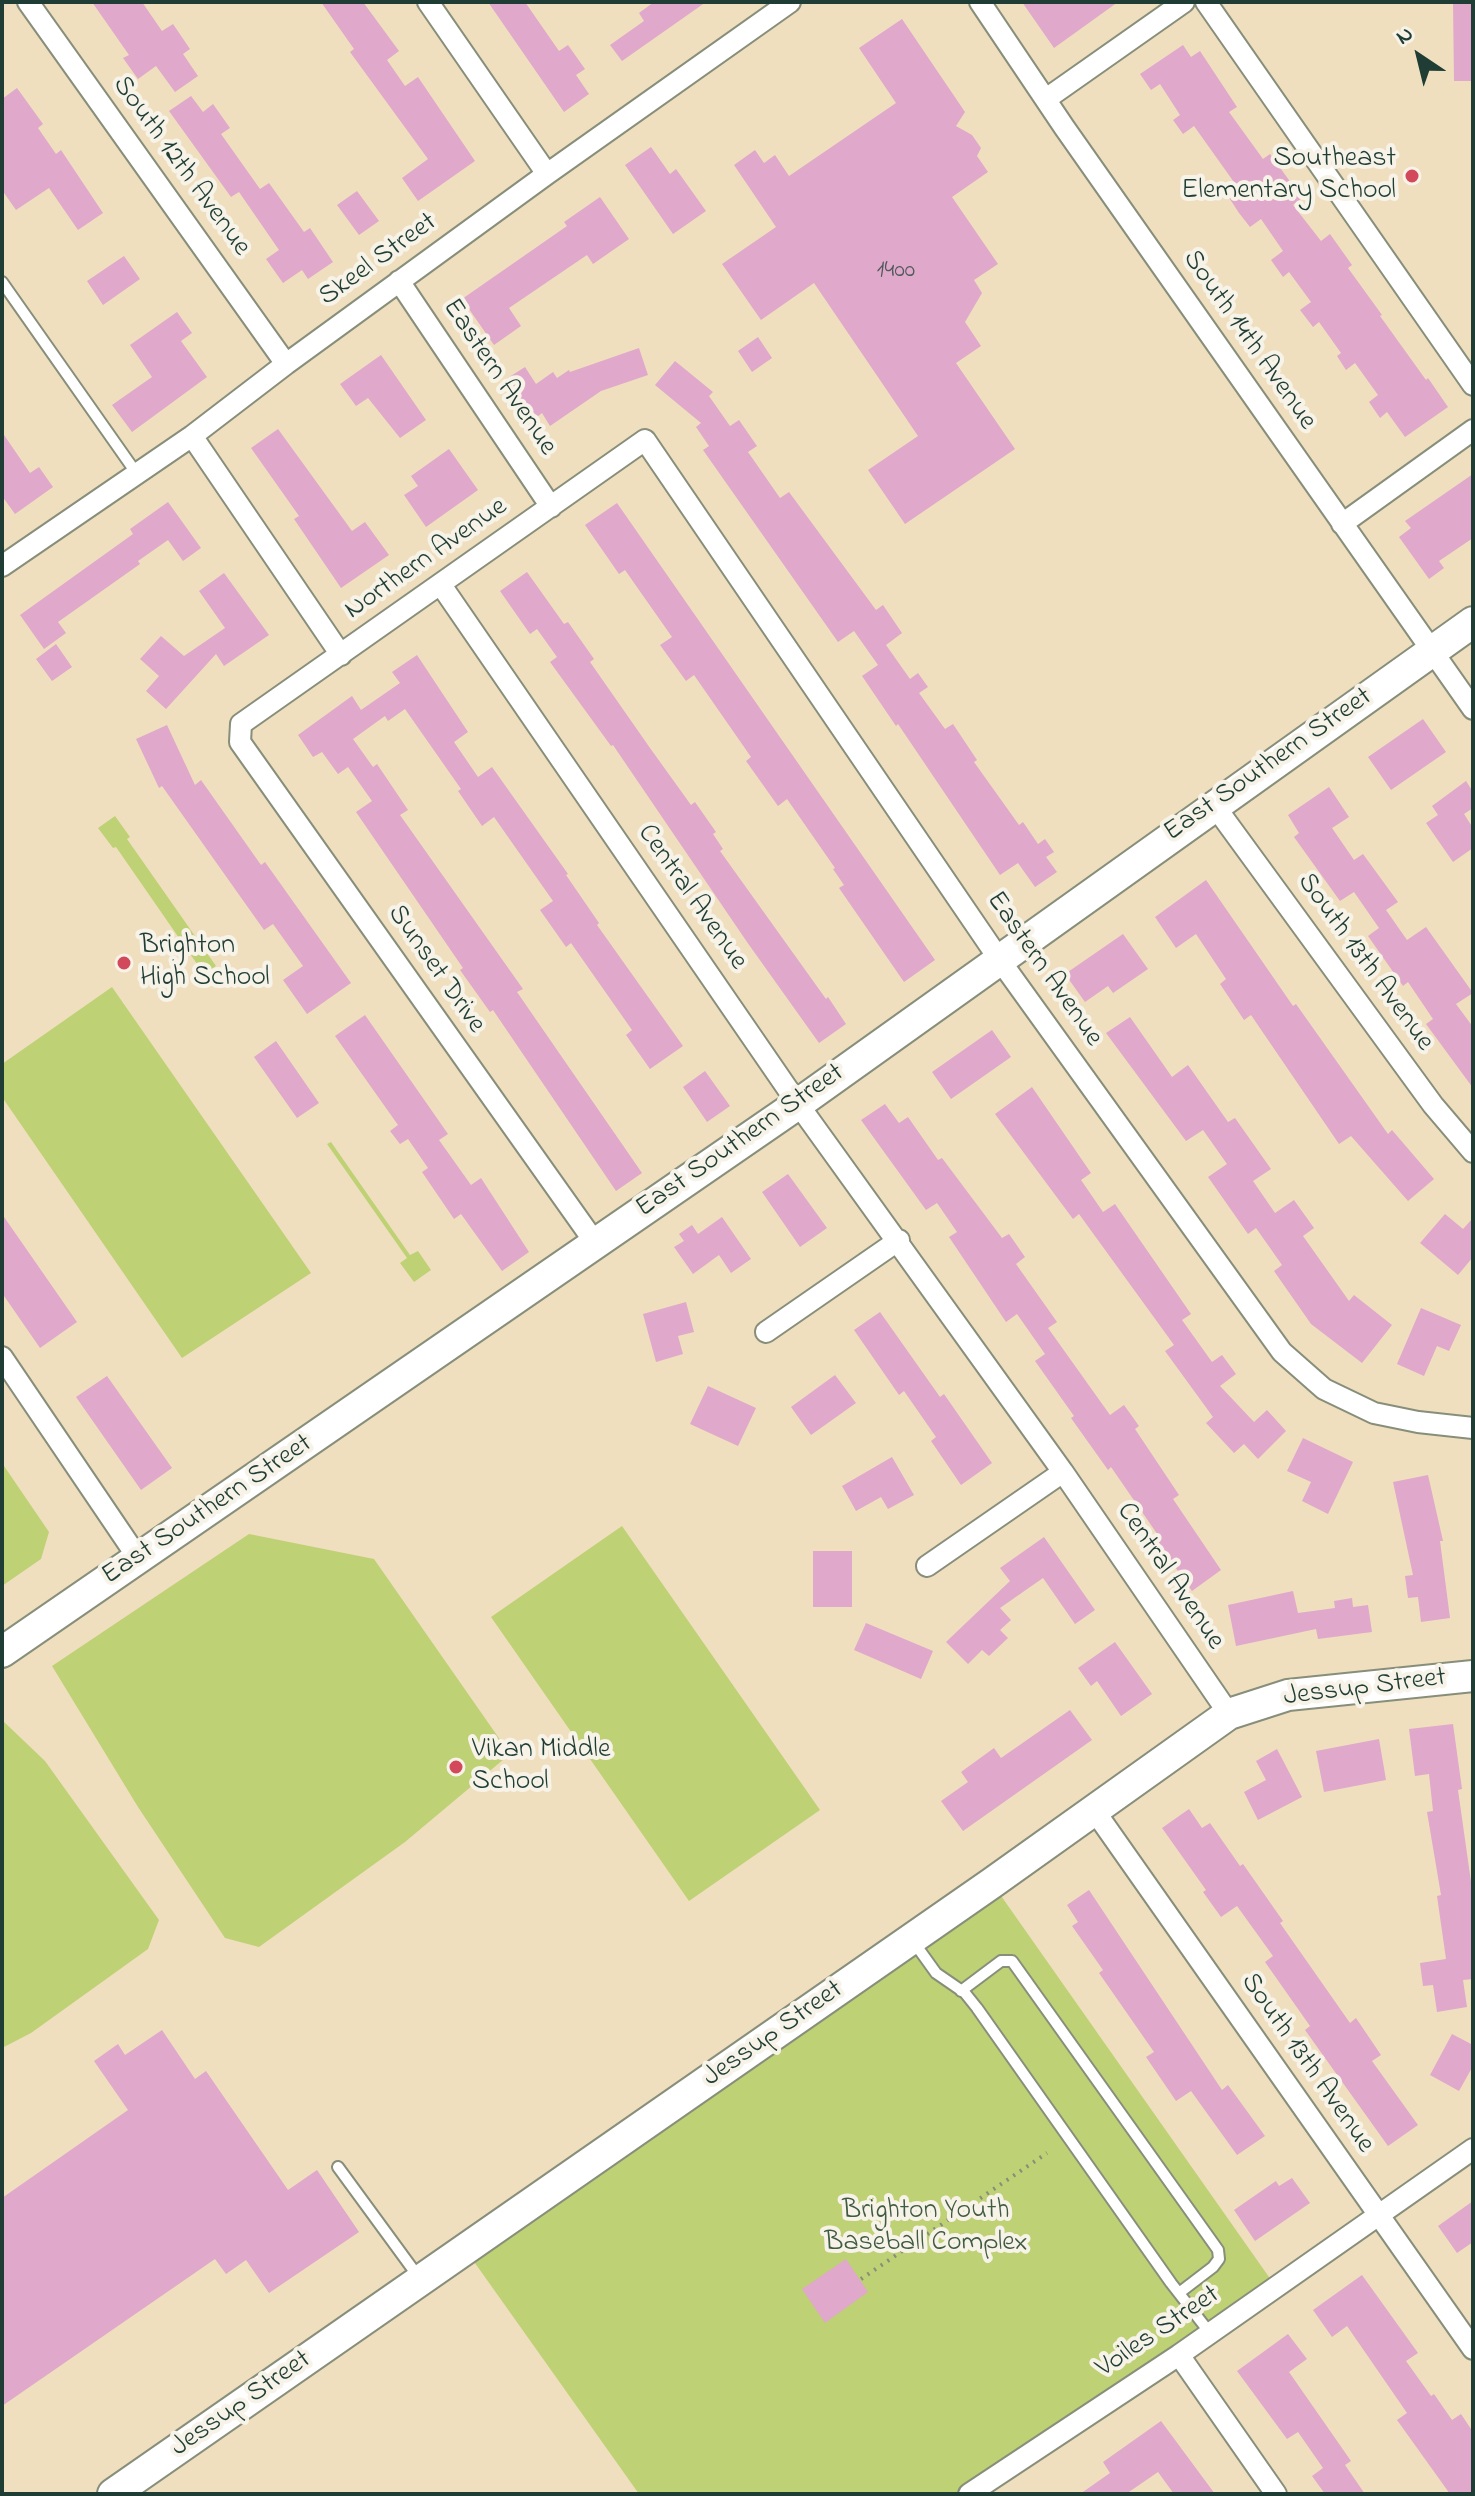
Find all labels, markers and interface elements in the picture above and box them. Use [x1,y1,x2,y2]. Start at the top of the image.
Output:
north arrow [1379,16,1459,96]
text: N [1390,19,1420,54]
street label: South 12th Avenue [103,70,257,264]
place label: Southeast Elementary School [1181,143,1396,209]
marker: Southeast Elementary School [1403,167,1421,185]
street label: Skeel Street [313,207,445,315]
street label: South 14th Avenue [1173,245,1323,437]
house number: 1400 [877,258,915,286]
street label: Eastern Avenue [433,293,563,463]
street label: Northern Avenue [339,492,515,628]
street label: East Southern Street [1158,682,1380,850]
street label: Central Avenue [628,819,754,977]
street label: South 13th Avenue [1288,867,1440,1059]
street label: Eastern Avenue [977,886,1109,1054]
street label: Sunset Drive [378,899,492,1041]
place label: Brighton High School [140,930,270,996]
marker: Brighton High School [115,954,133,972]
street label: East Southern Street [630,1058,852,1226]
street label: East Southern Street [96,1428,320,1594]
street label: Central Avenue [1107,1497,1231,1657]
street label: Jessup Street [1282,1662,1448,1716]
place label: Vikan Middle School [472,1734,611,1800]
marker: Vikan Middle School [447,1758,465,1776]
street label: South 13th Avenue [1231,1968,1381,2160]
street label: Jessup Street [697,1974,851,2096]
park label: Brighton Youth Baseball Complex [825,2195,1027,2261]
street label: Voiles Street [1091,2279,1227,2387]
street label: Jessup Street [165,2344,319,2466]

